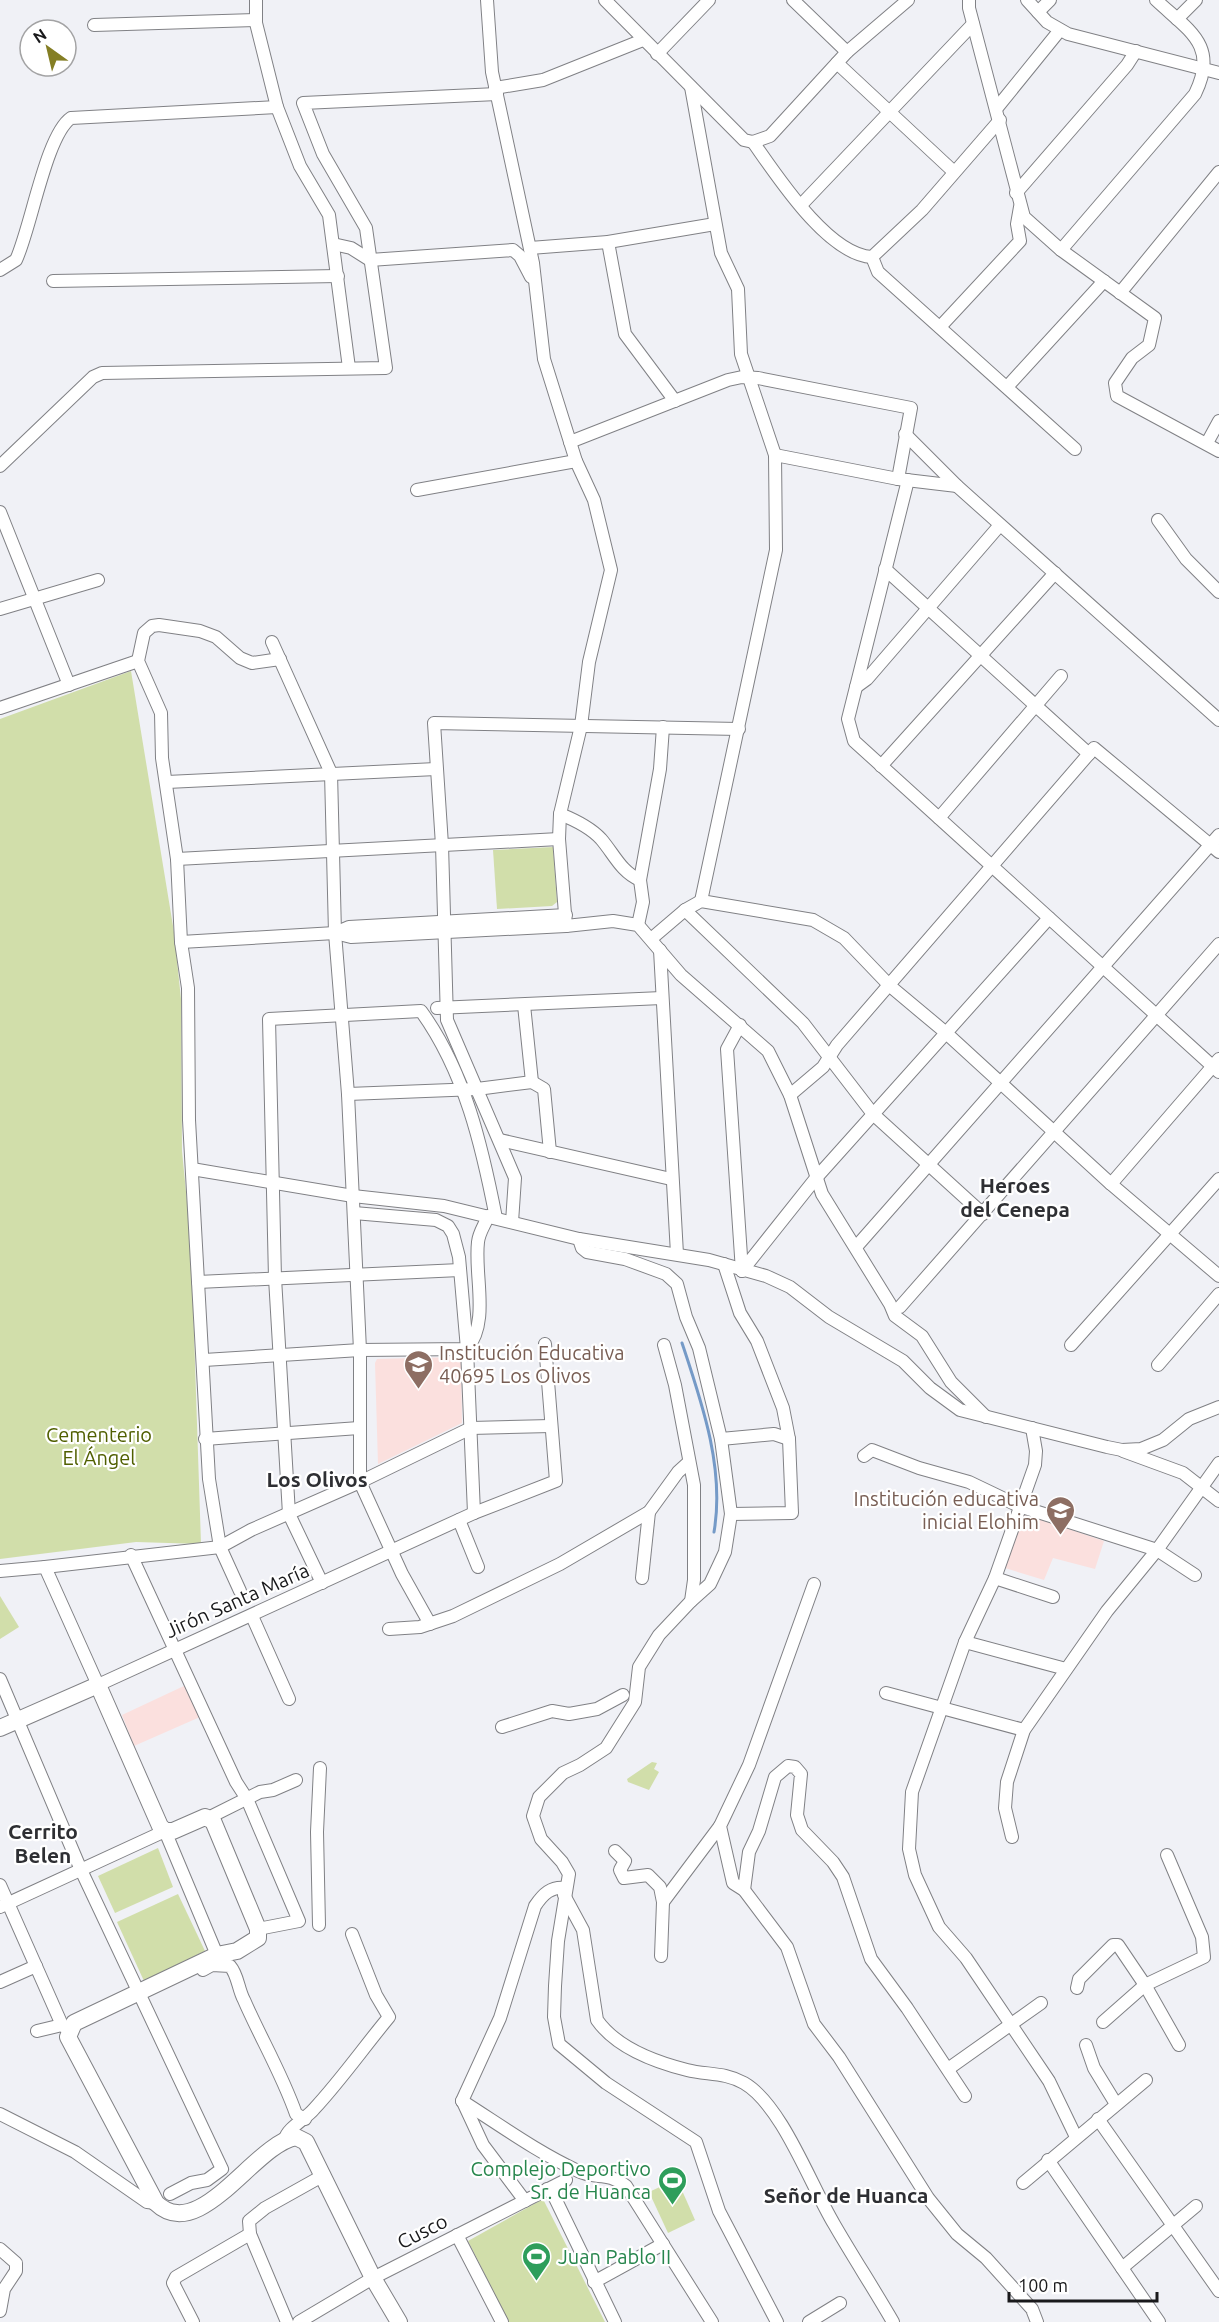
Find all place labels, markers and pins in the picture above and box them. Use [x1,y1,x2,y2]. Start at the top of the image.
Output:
place label: Institución Educativa 40695 Los Olivos [439,1341,624,1387]
school or university icon: Institución Educativa 40695 Los Olivos [402,1348,434,1390]
place label: Institución educativa inicial Elohim [854,1487,1039,1533]
school or university icon: Institución educativa inicial Elohim [1044,1494,1076,1536]
place label: Complejo Deportivo Sr. de Huanca [470,2157,651,2203]
sports icon: Complejo Deportivo Sr. de Huanca [656,2164,688,2206]
sports icon: Juan Pablo II [521,2240,553,2282]
place label: Juan Pablo II [558,2245,671,2268]

